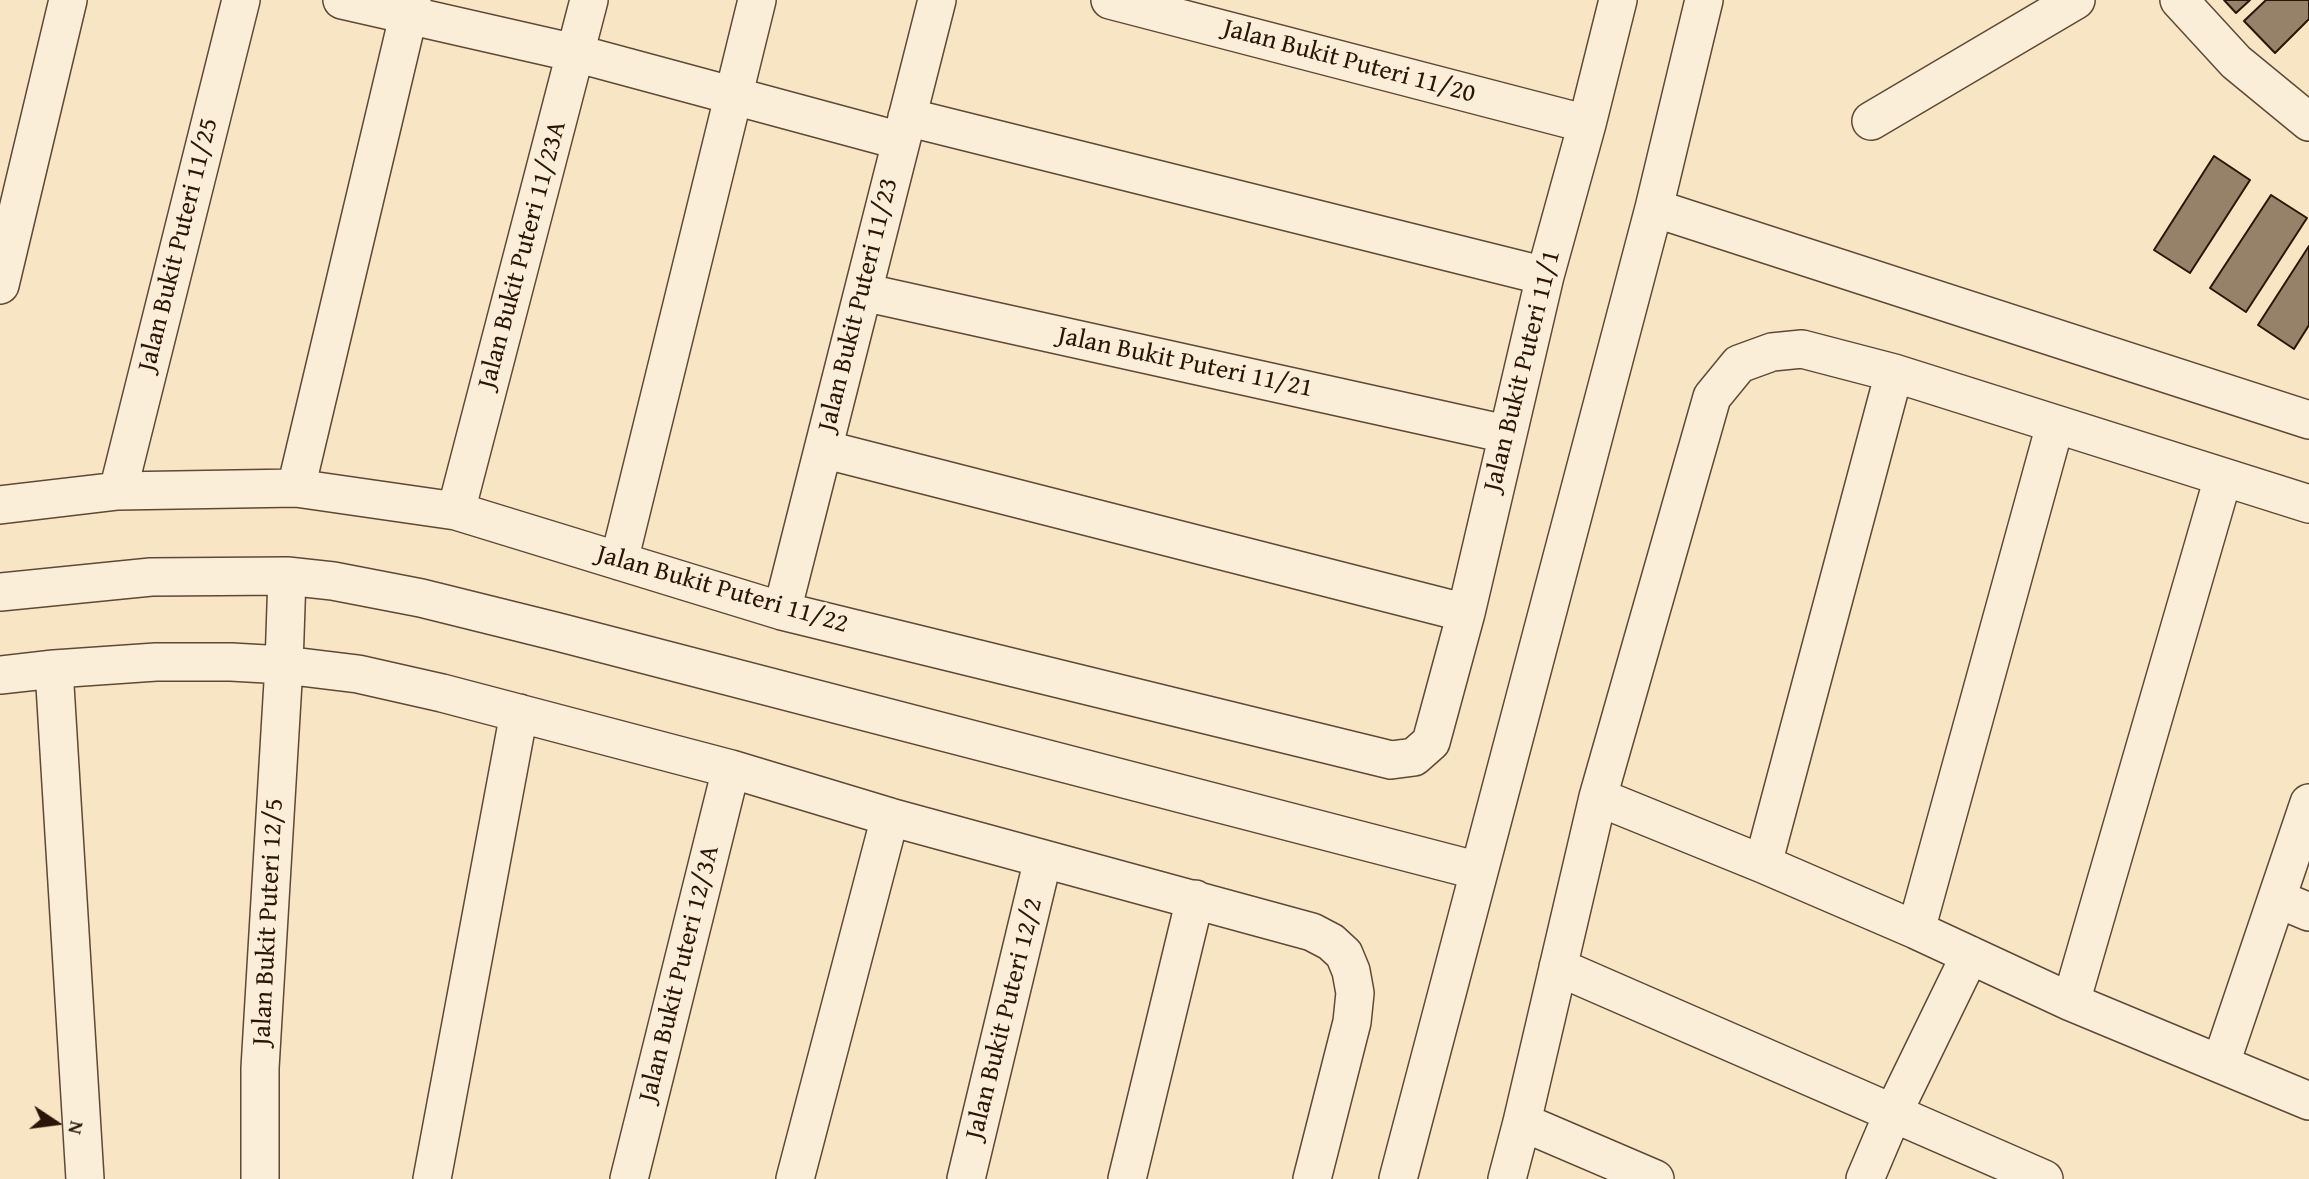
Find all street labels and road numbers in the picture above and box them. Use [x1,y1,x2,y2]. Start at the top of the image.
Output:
street label: Jalan Bukit Puteri 11/20 [1219,13,1479,111]
street label: Jalan Bukit Puteri 11/25 [132,115,226,375]
street label: Jalan Bukit Puteri 11/23A [472,118,574,392]
street label: Jalan Bukit Puteri 11/23 [812,175,906,435]
street label: Jalan Bukit Puteri 11/1 [1478,247,1568,495]
street label: Jalan Bukit Puteri 11/21 [1055,321,1315,405]
street label: Jalan Bukit Puteri 11/22 [593,539,851,641]
street label: Jalan Bukit Puteri 12/5 [247,798,291,1046]
street label: Jalan Bukit Puteri 12/3A [633,842,727,1106]
street label: Jalan Bukit Puteri 12/2 [960,895,1050,1143]

